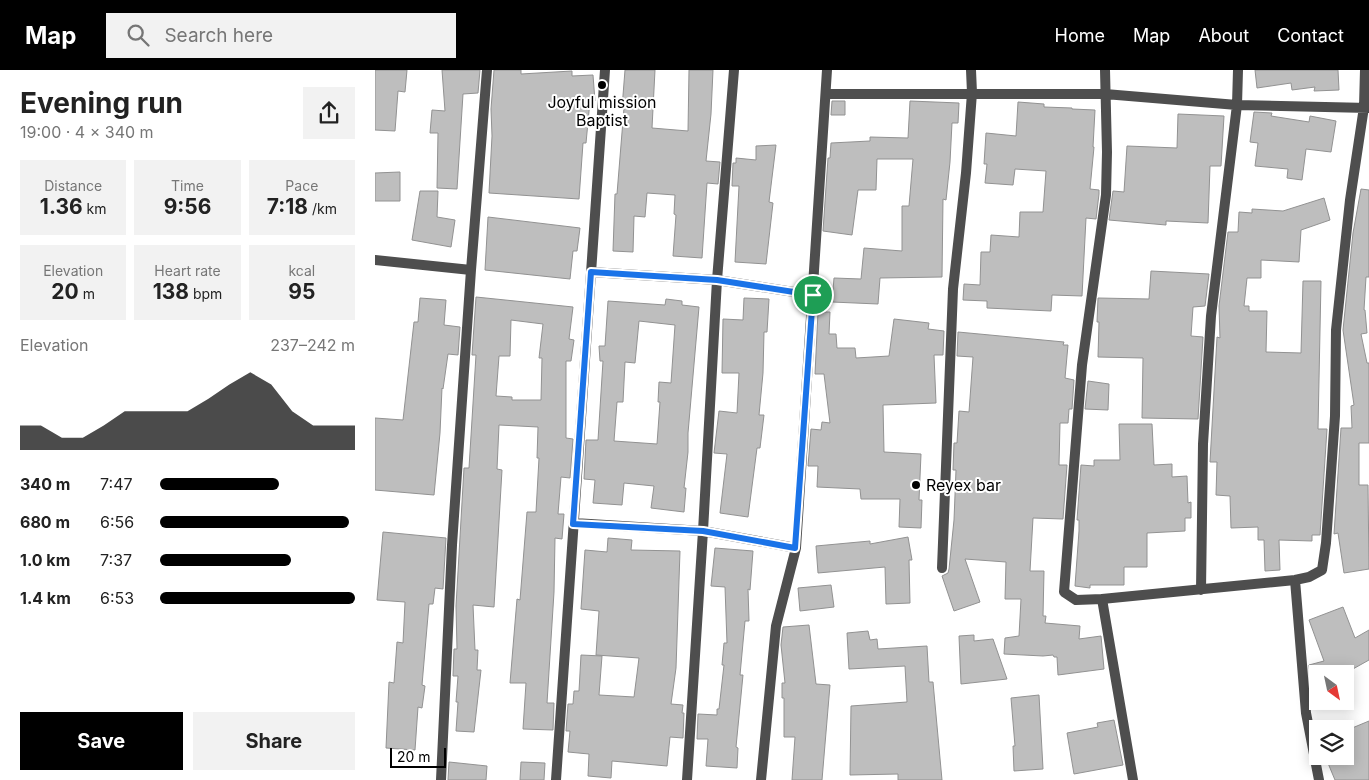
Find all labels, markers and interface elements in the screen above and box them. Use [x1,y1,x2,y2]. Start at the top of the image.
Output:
search box [106,13,456,58]
text: Map [25,21,76,50]
icon: search [124,21,152,49]
text: Search here [164,24,273,47]
text: Home [1055,25,1105,46]
text: Map [1133,25,1170,46]
text: About [1198,25,1249,46]
text: Contact [1277,25,1344,46]
marker: Joyful mission Baptist [596,79,608,91]
text: Evening run [20,86,183,120]
button: share [303,87,355,139]
place label: Joyful mission Baptist [547,92,657,130]
text: 19:00 · 4 × 340 m [20,122,154,142]
text: Distance [44,177,102,194]
text: Time [171,177,204,194]
text: Pace [285,177,318,194]
text: 1.36 [40,194,83,219]
text: 9:56 [164,194,211,219]
text: 7:18 [267,194,308,219]
text: km [83,200,107,217]
text: /km [308,200,337,217]
text: Elevation [43,262,103,279]
text: Heart rate [154,262,221,279]
text: kcal [288,262,315,279]
pin [792,274,834,316]
text: 20 [51,279,79,304]
text: 138 [153,279,189,304]
text: 95 [288,279,315,304]
icon: arrive [799,281,827,309]
text: m [79,285,95,302]
text: bpm [189,285,222,302]
text: Elevation [20,335,89,355]
text: 237–242 m [270,335,355,355]
text: 340 m [20,474,70,494]
text: 7:47 [100,474,133,494]
place label: Reyex bar [926,475,1001,495]
marker: Reyex bar [910,479,922,491]
text: 680 m [20,512,70,532]
text: 6:56 [100,512,134,532]
text: 1.0 km [20,550,70,570]
text: 7:37 [100,550,132,570]
text: 1.4 km [20,588,71,608]
text: 6:53 [100,588,134,608]
north arrow [1309,665,1354,710]
map controls [1309,665,1354,765]
button: Save [20,712,183,770]
button: Share [193,712,355,770]
button: layers [1309,720,1354,765]
scale bar [390,745,446,768]
text: 20 m [397,748,431,765]

